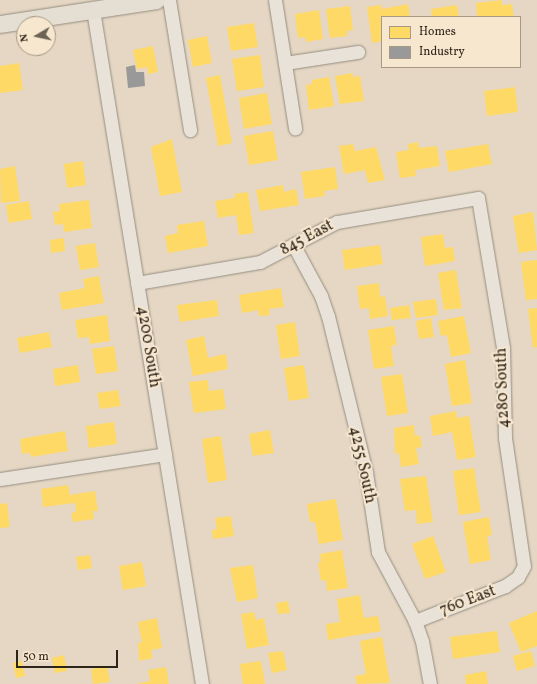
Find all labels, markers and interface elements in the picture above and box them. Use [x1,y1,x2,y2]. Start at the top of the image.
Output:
north arrow [16,16,56,56]
legend [381,16,521,68]
text: Homes [419,24,456,40]
text: N [17,33,33,43]
text: Industry [419,44,465,60]
street label: 845 East [277,216,337,260]
street label: 4200 South [132,305,164,389]
street label: 4280 South [492,347,514,429]
street label: 4255 South [344,425,380,505]
street label: 760 East [437,582,499,620]
scale bar [18,642,120,668]
text: 50 m [23,649,49,665]

